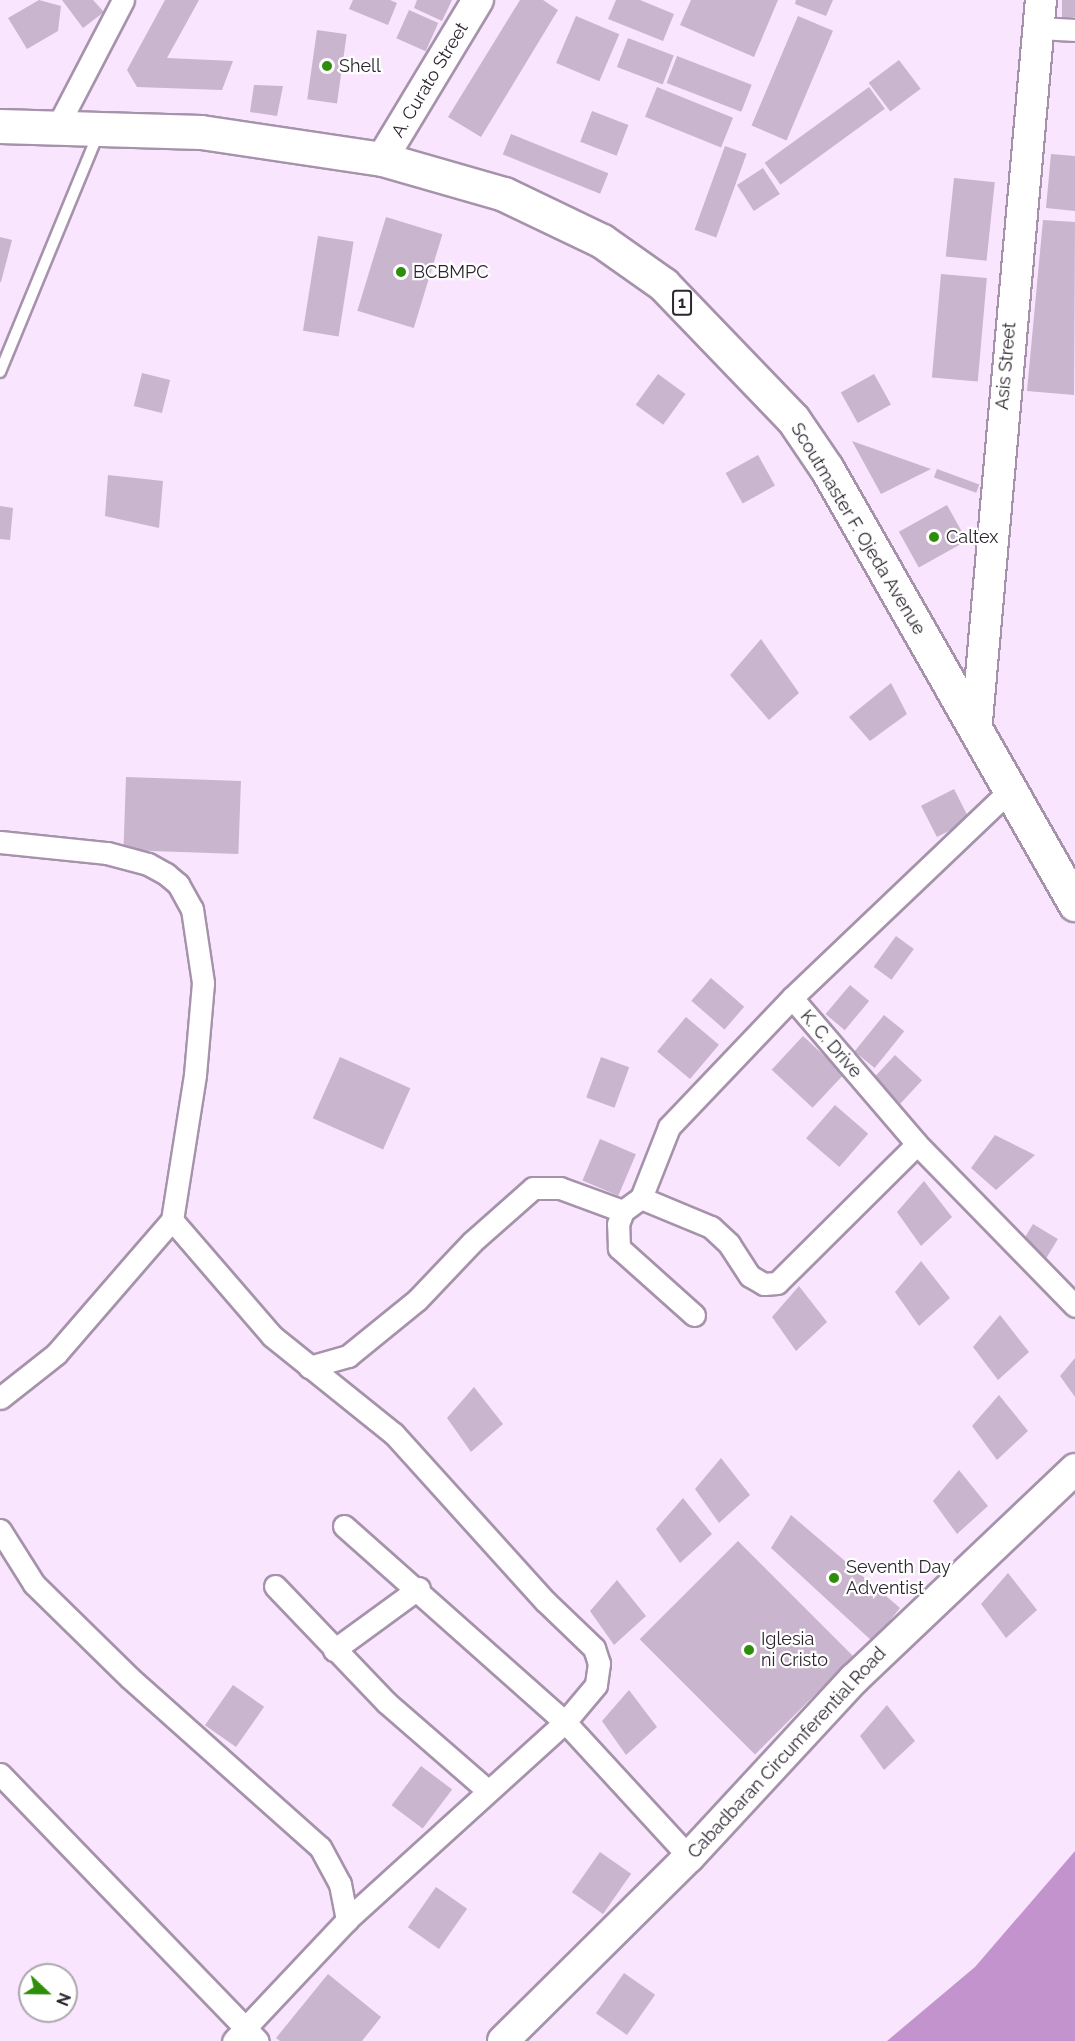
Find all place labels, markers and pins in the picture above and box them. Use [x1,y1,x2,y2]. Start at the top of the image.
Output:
place label: Shell [339,55,381,77]
marker: Shell [320,59,334,73]
place label: BCBMPC [413,261,489,283]
marker: BCBMPC [394,265,408,279]
place label: Caltex [946,526,998,548]
marker: Caltex [927,530,941,544]
place label: Seventh Day Adventist [846,1557,951,1600]
marker: Seventh Day Adventist [827,1571,841,1585]
place label: Iglesia ni Cristo [761,1629,828,1672]
marker: Iglesia ni Cristo [742,1643,756,1657]

